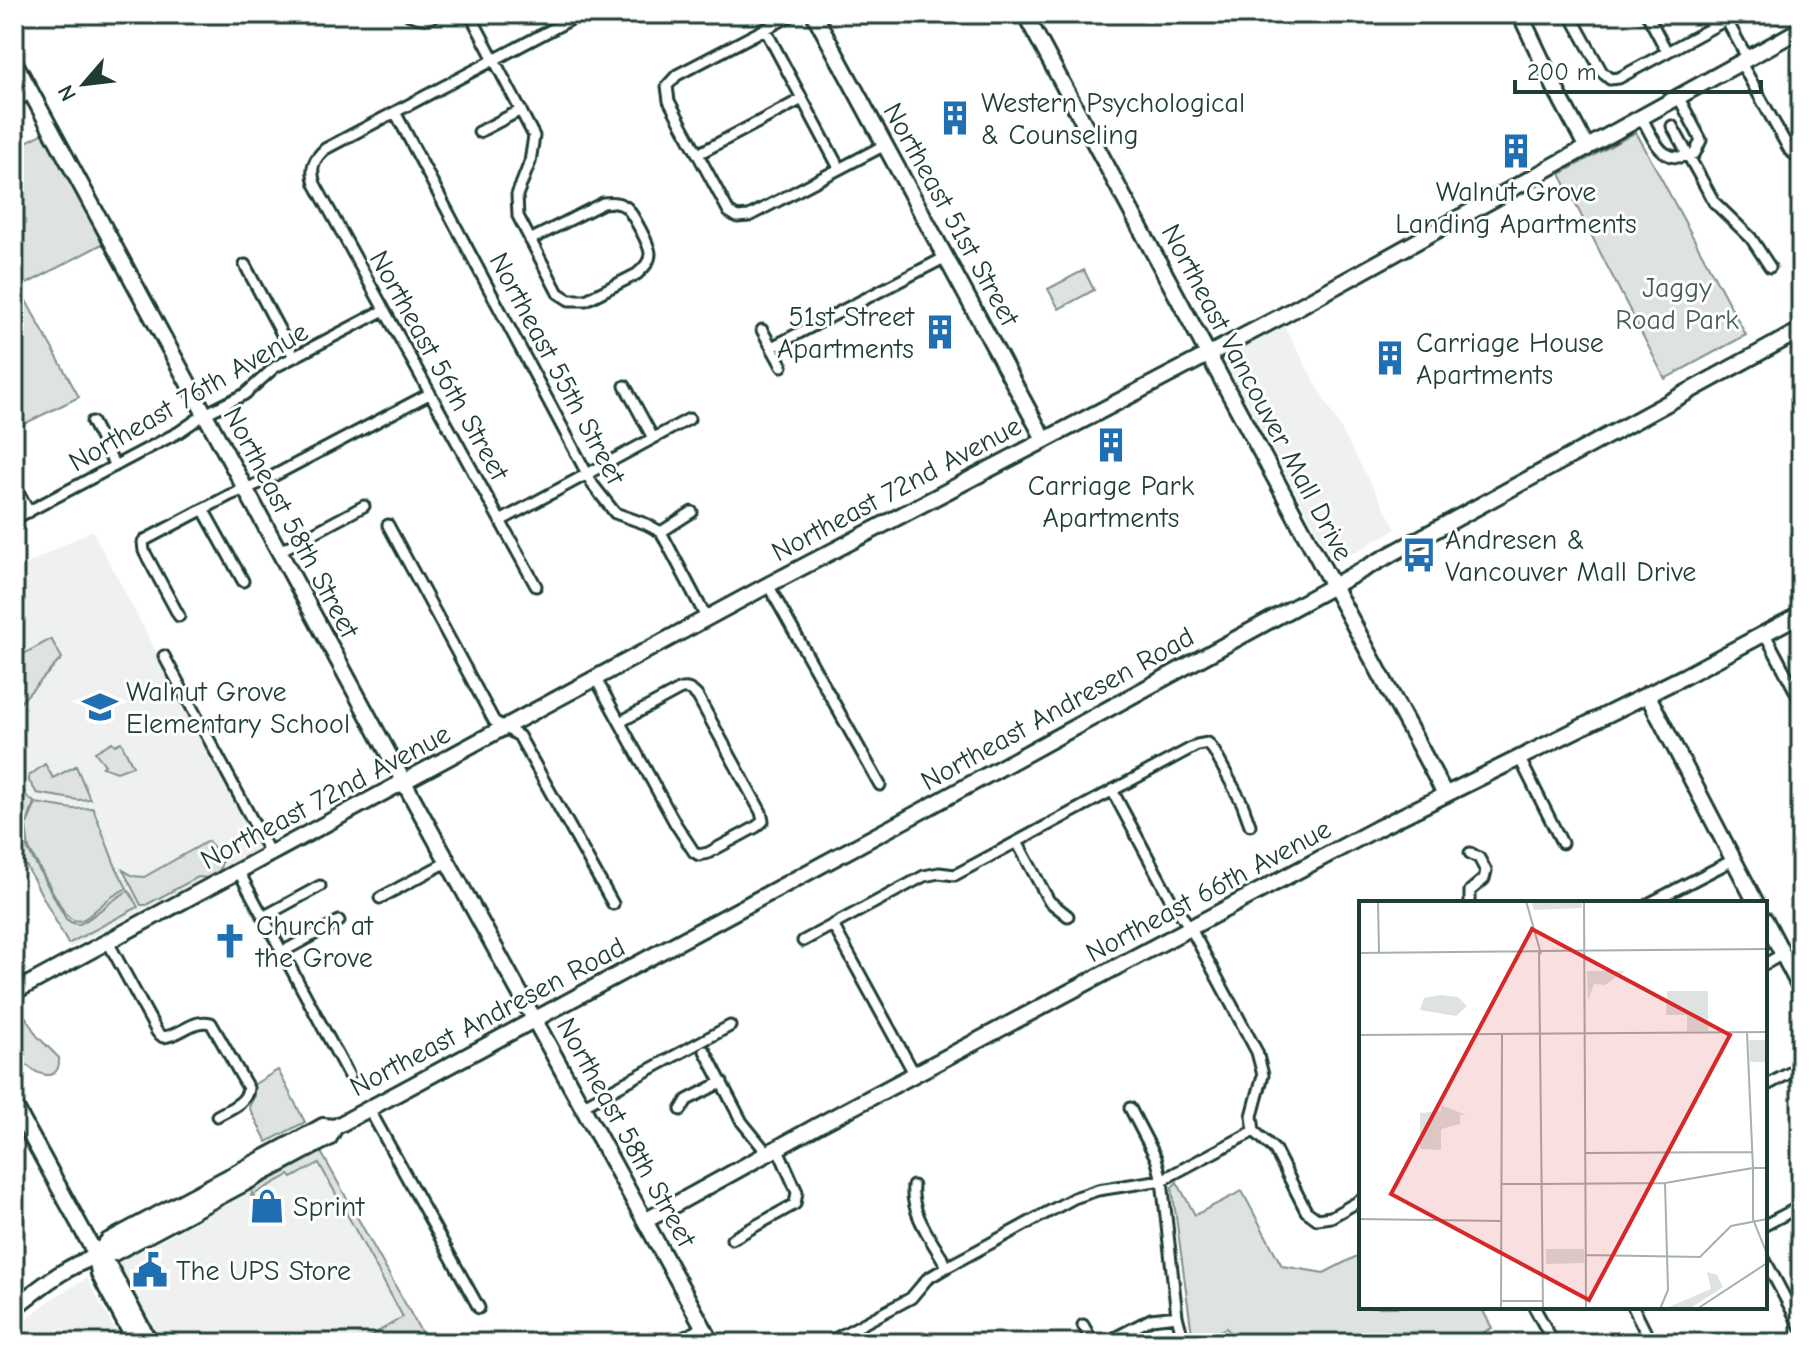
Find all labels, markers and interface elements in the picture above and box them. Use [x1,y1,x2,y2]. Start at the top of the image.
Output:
north arrow [44,44,124,124]
scale bar [1515,44,1761,94]
text: 200 m [1527,58,1597,86]
text: N [52,80,82,105]
place label: Western Psychological & Counseling [981,87,1245,151]
street label: Northeast 51st Street [876,97,1026,333]
building icon: Western Psychological & Counseling [936,99,974,137]
building icon: Walnut Grove Landing Apartments [1497,132,1535,170]
place label: Walnut Grove Landing Apartments [1395,176,1637,240]
street label: Northeast Vancouver Mall Drive [1155,219,1360,566]
street label: Northeast 56th Street [363,245,516,487]
street label: Northeast 55th Street [483,247,632,491]
park label: Jaggy Road Park [1615,272,1739,336]
place label: 51st Street Apartments [777,301,915,365]
building icon: 51st Street Apartments [921,313,959,351]
street label: Northeast 76th Avenue [63,315,314,478]
place label: Carriage House Apartments [1416,327,1604,391]
building icon: Carriage House Apartments [1371,339,1409,377]
street label: Northeast 58th Street [217,402,366,644]
street label: Northeast 72nd Avenue [766,410,1027,568]
building icon: Carriage Park Apartments [1092,426,1130,464]
place label: Carriage Park Apartments [1028,470,1195,534]
place label: Andresen & Vancouver Mall Drive [1445,524,1696,588]
bus stop icon: Andresen & Vancouver Mall Drive [1400,536,1438,574]
street label: Northeast Andresen Road [916,620,1199,797]
place label: Walnut Grove Elementary School [126,676,350,740]
school or university icon: Walnut Grove Elementary School [81,688,119,726]
street label: Northeast 72nd Avenue [195,718,456,876]
street label: Northeast 66th Avenue [1081,813,1336,969]
inset map [1359,901,1767,1309]
place label: Church at the Grove [254,910,374,974]
church icon: Church at the Grove [211,922,249,960]
street label: Northeast Andresen Road [344,931,630,1103]
street label: Northeast 58th Street [550,1012,703,1253]
shop icon: Sprint [248,1187,286,1225]
place label: Sprint [293,1191,365,1223]
public building icon: The UPS Store [131,1251,169,1289]
place label: The UPS Store [176,1255,351,1287]

